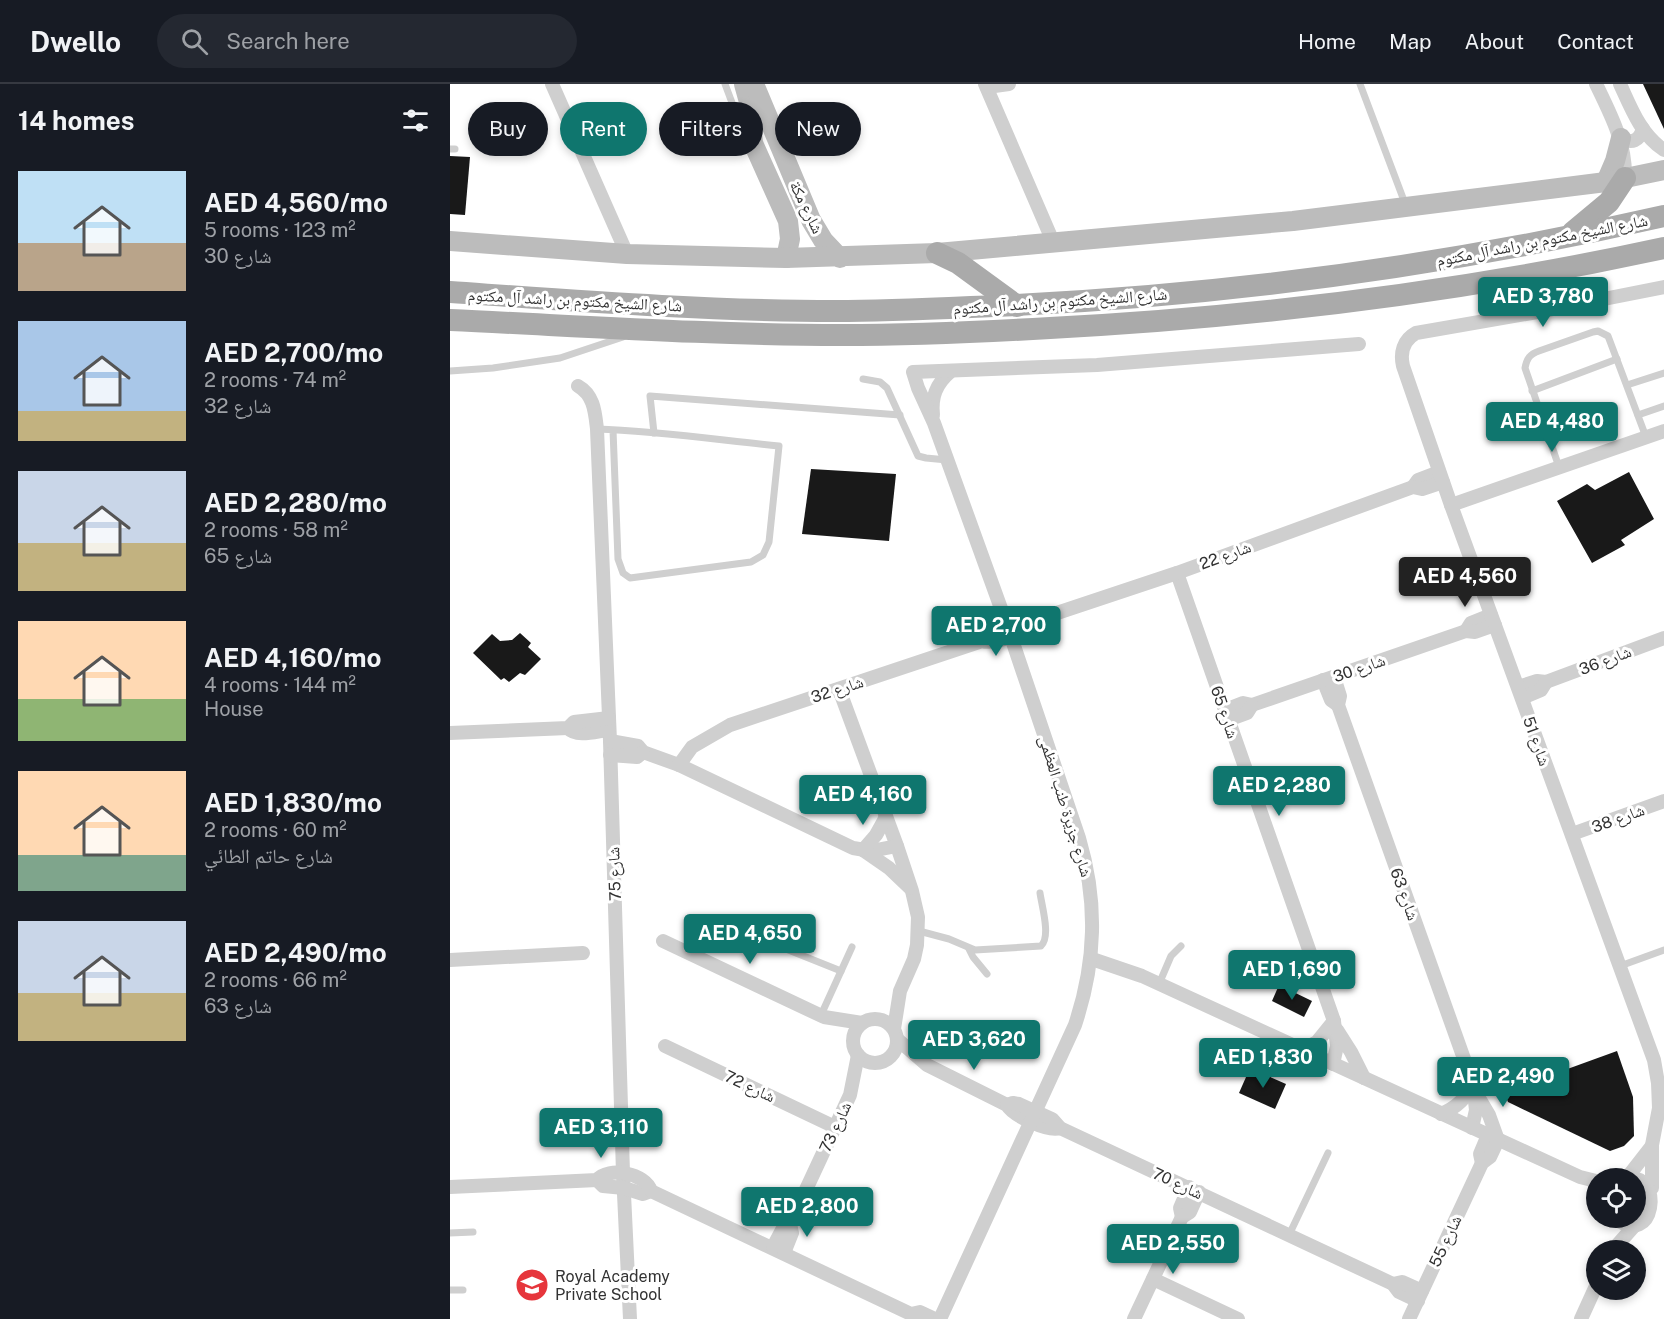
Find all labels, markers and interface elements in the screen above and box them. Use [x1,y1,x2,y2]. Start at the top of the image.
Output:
search box [157,14,577,68]
text: Dwello [30,25,121,58]
icon: search [178,25,211,58]
text: Search here [226,28,350,54]
text: Home [1298,29,1356,54]
text: Map [1389,29,1432,54]
text: About [1465,29,1524,54]
text: Contact [1557,29,1634,54]
chip: Buy [468,102,548,156]
chip: Rent [560,102,647,156]
chip: Filters [659,102,763,156]
chip: New [775,102,861,156]
icon: filters [399,104,432,137]
text: 14 homes [18,105,134,136]
street label: شارع مكة [785,178,827,237]
text: AED 4,560/mo [204,187,388,218]
icon: home [66,195,138,267]
street label: شارع الشيخ مكتوم بن راشد آل مكتوم [1435,211,1649,271]
text: 5 rooms · 123 m² [204,218,356,242]
text: شارع 30 [204,244,272,268]
pin: AED 3,780 [1474,277,1612,328]
text: AED 3,780 [1492,284,1594,308]
street label: شارع الشيخ مكتوم بن راشد آل مكتوم [467,285,683,317]
street label: شارع الشيخ مكتوم بن راشد آل مكتوم [952,285,1168,319]
text: AED 2,700/mo [204,337,383,368]
icon: home [66,345,138,417]
text: 2 rooms · 74 m² [204,368,346,392]
text: شارع 32 [204,394,271,418]
pin: AED 4,480 [1483,402,1621,453]
text: AED 4,480 [1500,409,1604,433]
text: AED 2,280/mo [204,487,387,518]
icon: home [66,495,138,567]
text: 2 rooms · 58 m² [204,518,348,542]
street label: شارع 22 [1197,537,1254,574]
text: شارع 65 [204,544,272,568]
pin: AED 4,560 [1396,557,1534,608]
text: AED 4,560 [1413,564,1517,588]
pin: AED 2,700 [927,606,1065,657]
text: AED 2,700 [946,613,1046,637]
text: AED 4,160/mo [204,642,381,673]
street label: شارع 36 [1576,642,1634,680]
icon: home [66,645,138,717]
street label: شارع 30 [1330,651,1388,687]
street label: شارع 32 [809,672,866,708]
text: 4 rooms · 144 m² [204,673,356,697]
street label: شارع 65 [1206,683,1242,741]
text: House [204,697,264,721]
street label: شارع 51 [1518,714,1554,769]
street label: شارع جزيرة طنب العظمى [1034,733,1096,880]
pin: AED 2,280 [1210,766,1348,817]
text: AED 2,280 [1227,773,1331,797]
pin: AED 4,160 [794,775,932,826]
text: AED 4,160 [813,782,913,806]
text: AED 1,830/mo [204,787,382,818]
icon: home [66,795,138,867]
street label: شارع 38 [1589,800,1647,838]
text: 2 rooms · 60 m² [204,818,347,842]
text: شارع حاتم الطائي [204,844,333,868]
street label: شارع 75 [604,847,626,901]
street label: شارع 63 [1385,865,1423,923]
pin: AED 4,650 [681,914,819,965]
text: AED 4,650 [698,921,802,945]
text: AED 2,490/mo [204,937,387,968]
icon: home [66,945,138,1017]
pin: AED 1,690 [1223,950,1361,1001]
text: AED 1,690 [1242,957,1342,981]
text: 2 rooms · 66 m² [204,968,347,992]
text: شارع 63 [204,994,272,1018]
pin: AED 3,620 [905,1020,1043,1071]
text: AED 3,620 [922,1027,1026,1051]
pin: AED 1,830 [1194,1038,1332,1089]
text: AED 1,830 [1213,1045,1313,1069]
pin: AED 2,490 [1434,1057,1572,1108]
text: AED 2,490 [1451,1064,1555,1088]
street label: شارع 72 [721,1067,778,1107]
street label: شارع 73 [815,1099,856,1156]
pin: AED 3,110 [532,1108,670,1159]
text: AED 3,110 [553,1115,649,1139]
street label: شارع 70 [1149,1164,1206,1204]
map controls [1586,1168,1646,1300]
button: locate [1586,1168,1646,1228]
pin: AED 2,800 [738,1187,876,1238]
text: AED 2,800 [755,1194,859,1218]
street label: شارع 55 [1425,1212,1467,1270]
pin: AED 2,550 [1104,1224,1242,1275]
text: AED 2,550 [1121,1231,1225,1255]
button: layers [1586,1240,1646,1300]
school or university icon: Royal Academy Private School [514,1267,550,1303]
place label: Royal Academy Private School [555,1267,670,1304]

